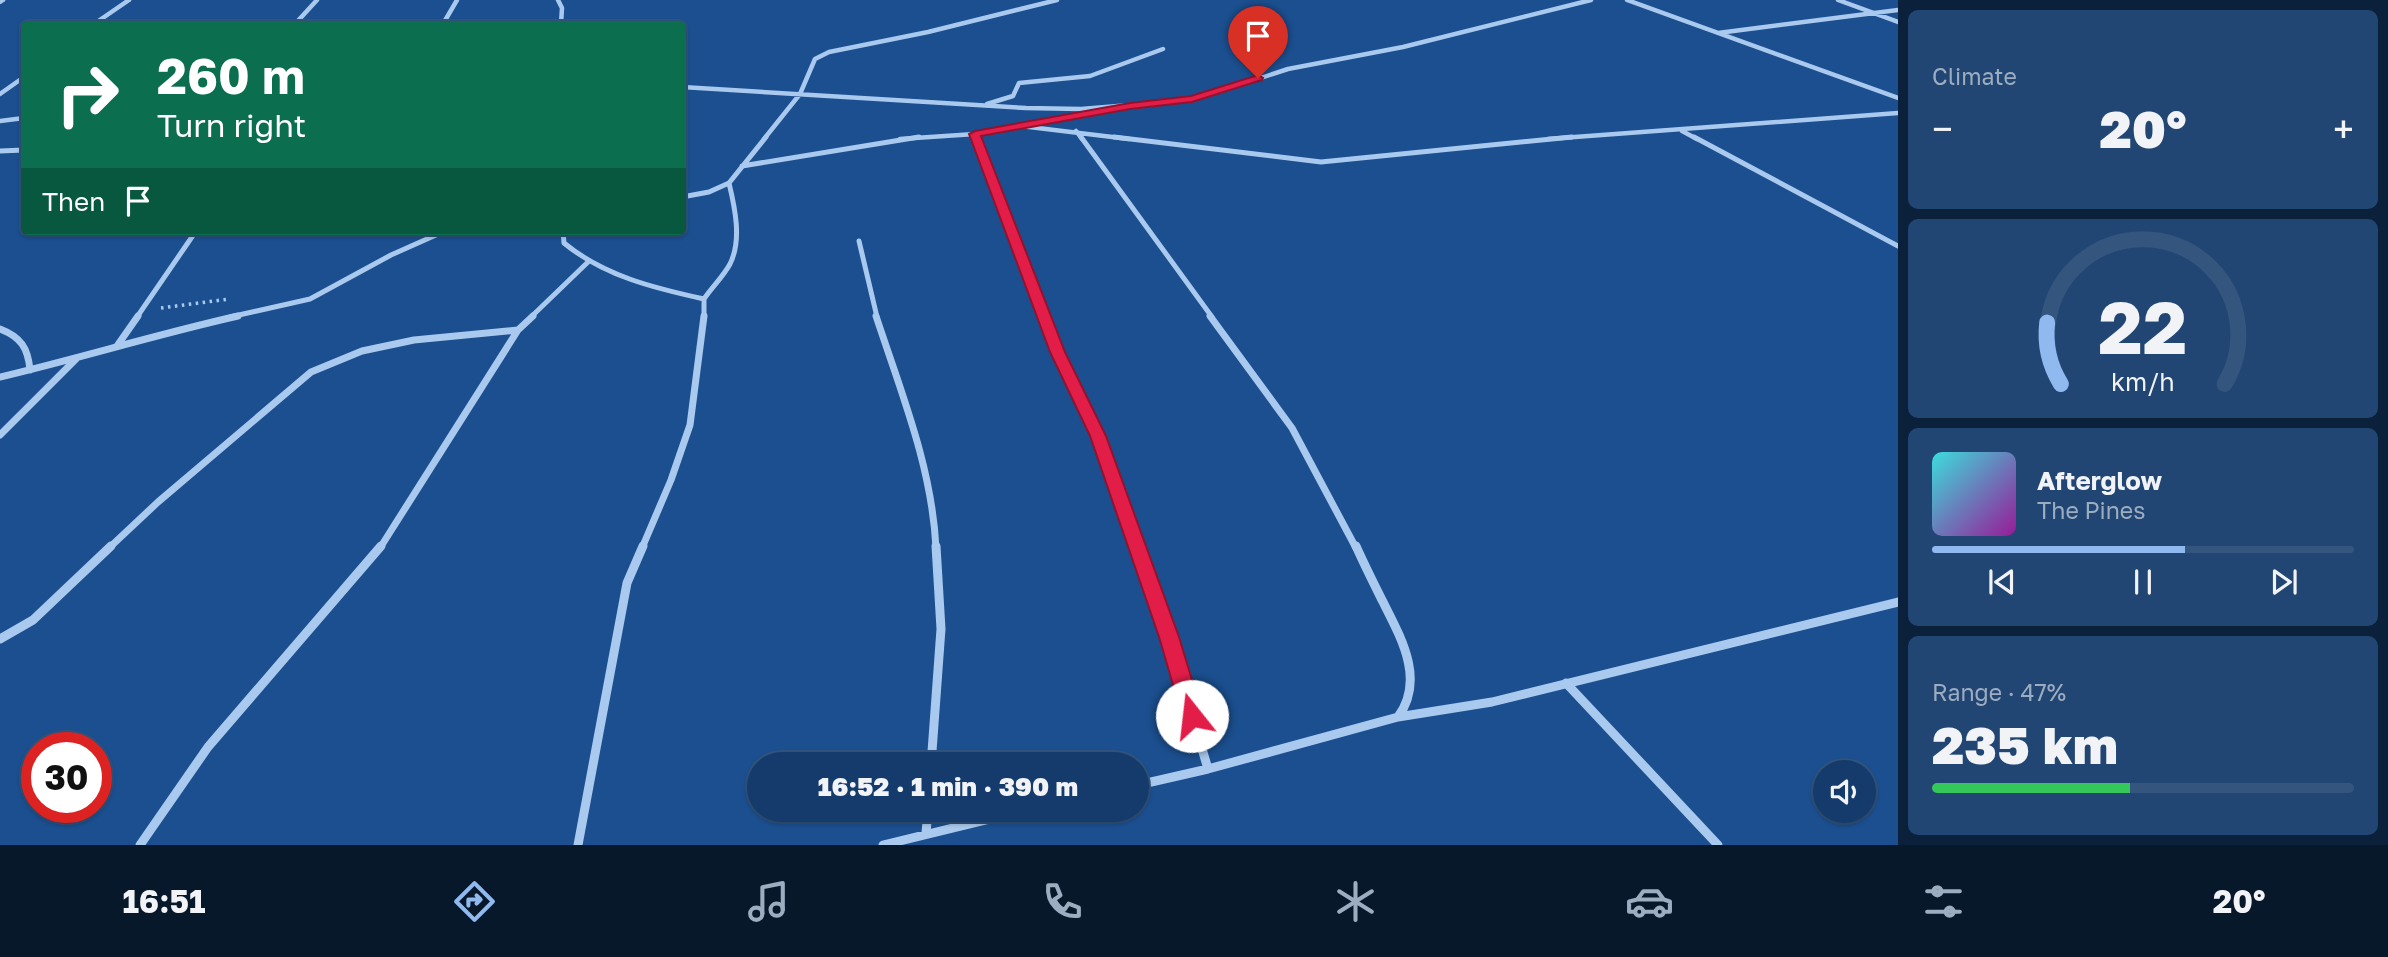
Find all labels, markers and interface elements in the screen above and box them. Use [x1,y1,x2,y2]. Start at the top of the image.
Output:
pin [1228,6,1288,78]
icon: arrive [1239,17,1277,55]
text: 260 m [157,46,305,105]
icon: right [42,49,133,140]
text: Climate [1932,62,2017,90]
text: 20° [2100,97,2186,159]
text: Turn right [157,106,306,144]
text: − [1932,106,1953,151]
text: + [2333,106,2354,151]
icon: arrive [119,182,157,220]
text: Then [42,186,105,217]
text: 22 [2099,284,2187,371]
text: km/h [2111,366,2175,397]
text: Afterglow [2037,465,2162,496]
text: The Pines [2037,496,2145,524]
icon: previous [1983,563,2021,601]
icon: pause [2124,563,2162,601]
icon: next [2265,563,2303,601]
text: Range · 47% [1932,678,2066,706]
position arrow [1155,679,1229,753]
text: 235 km [1932,713,2118,775]
speed limit sign: 30 [21,732,112,823]
map controls [1813,760,1876,823]
button: sound [1813,760,1876,823]
text: 16:52 · 1 min · 390 m [818,771,1078,802]
icon: directions [450,877,499,926]
icon: music [744,877,793,926]
icon: phone [1038,877,1087,926]
icon: climate [1331,877,1380,926]
icon: car [1625,877,1674,926]
icon: filters [1919,877,1968,926]
text: 16:51 [122,882,205,920]
text: 20° [2213,882,2266,920]

